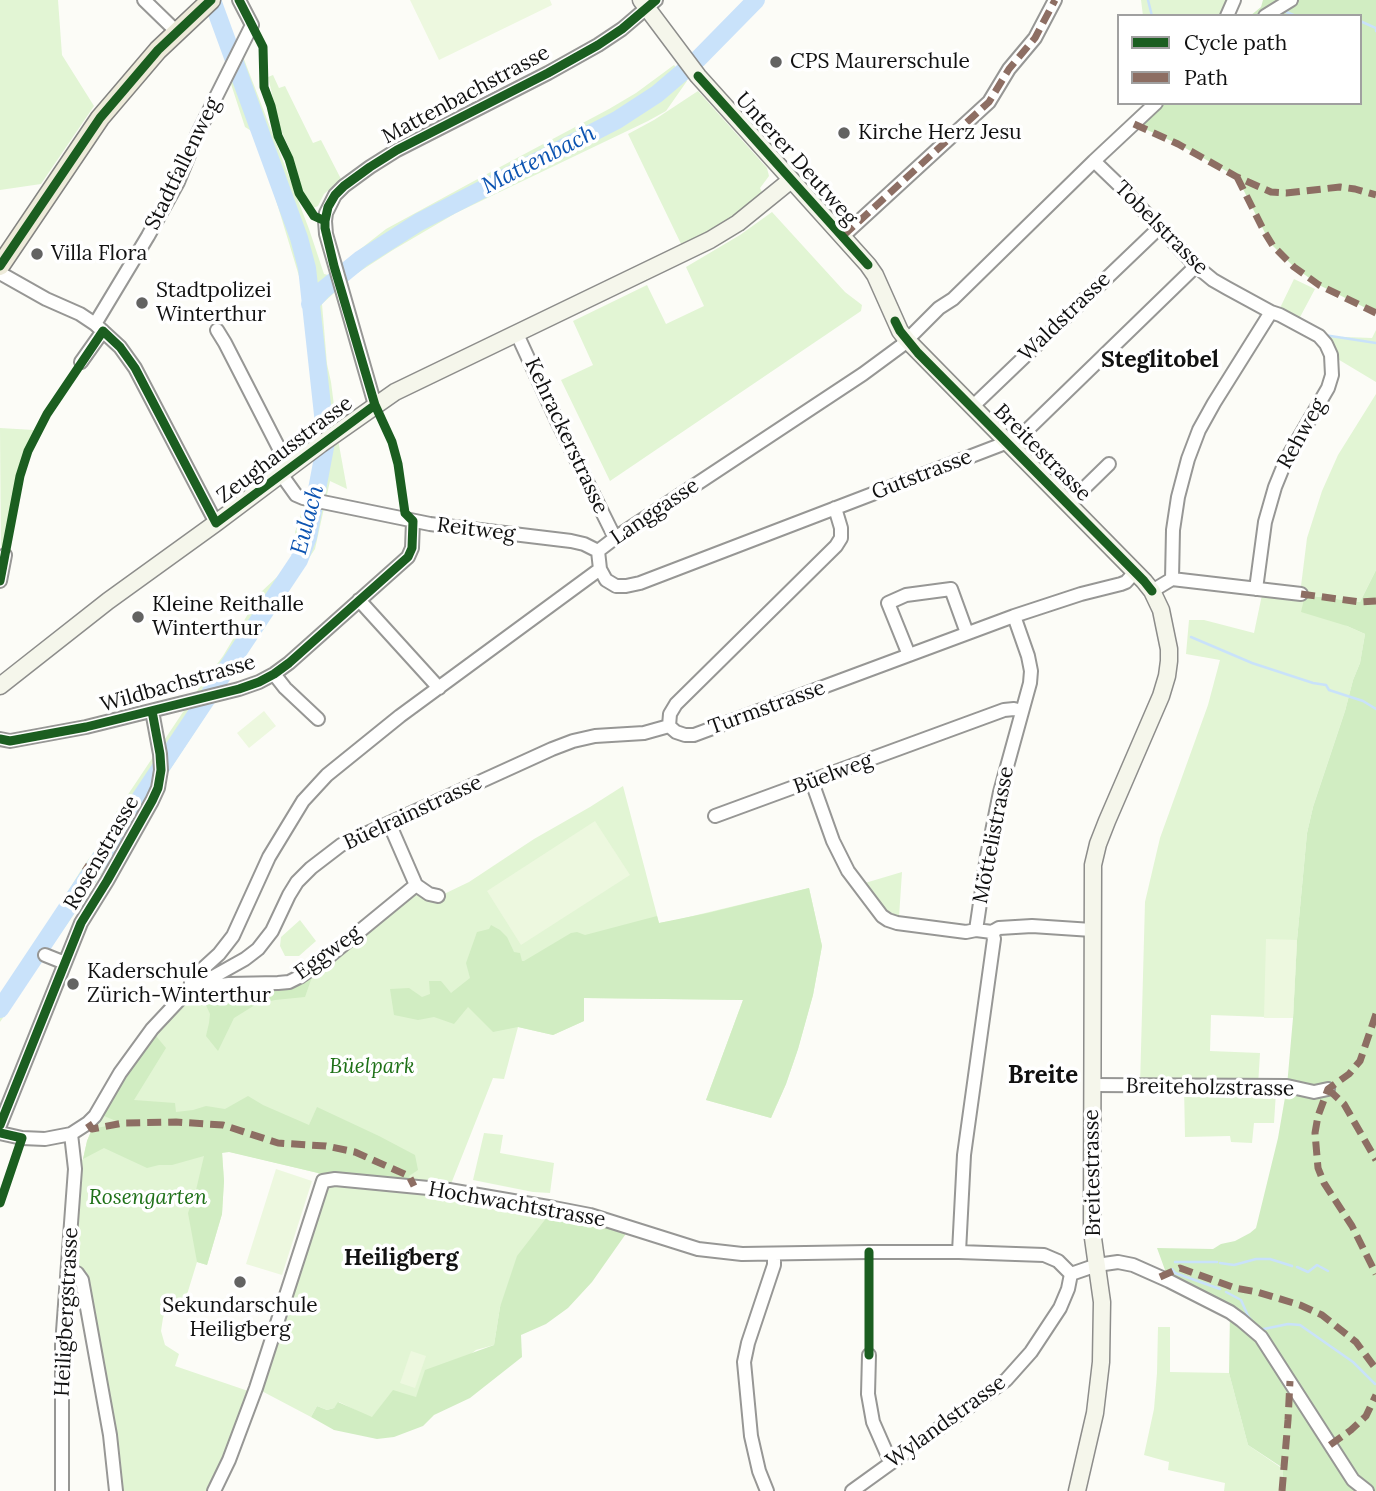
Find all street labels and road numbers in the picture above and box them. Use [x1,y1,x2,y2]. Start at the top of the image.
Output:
street label: Mattenbachstrasse [378,40,554,150]
street label: Unterer Deutweg [730,87,862,231]
street label: Stadtfallenweg [140,94,226,234]
street label: Tobelstrasse [1109,176,1213,280]
street label: Waldstrasse [1014,267,1116,367]
street label: Kehrackerstrasse [519,354,613,518]
street label: Zeughausstrasse [212,391,358,509]
street label: Rehweg [1272,394,1332,474]
street label: Breitestrasse [988,399,1096,507]
street label: Gutstrasse [868,444,976,506]
street label: Langgasse [606,473,704,551]
street label: Reitweg [435,513,517,547]
street label: Wildbachstrasse [98,650,258,718]
street label: Turmstrasse [705,675,829,741]
street label: Büelweg [790,748,876,800]
street label: Möttelistrasse [968,764,1020,906]
street label: Büelrainstrasse [340,770,486,856]
street label: Rosenstrasse [59,791,145,915]
street label: Eggweg [290,920,366,986]
street label: Breiteholzstrasse [1125,1074,1295,1102]
street label: Breitestrasse [1079,1109,1107,1237]
street label: Hochwachtstrasse [426,1177,608,1233]
street label: Heiligbergstrasse [50,1227,84,1397]
street label: Wylandstrasse [881,1370,1011,1474]

